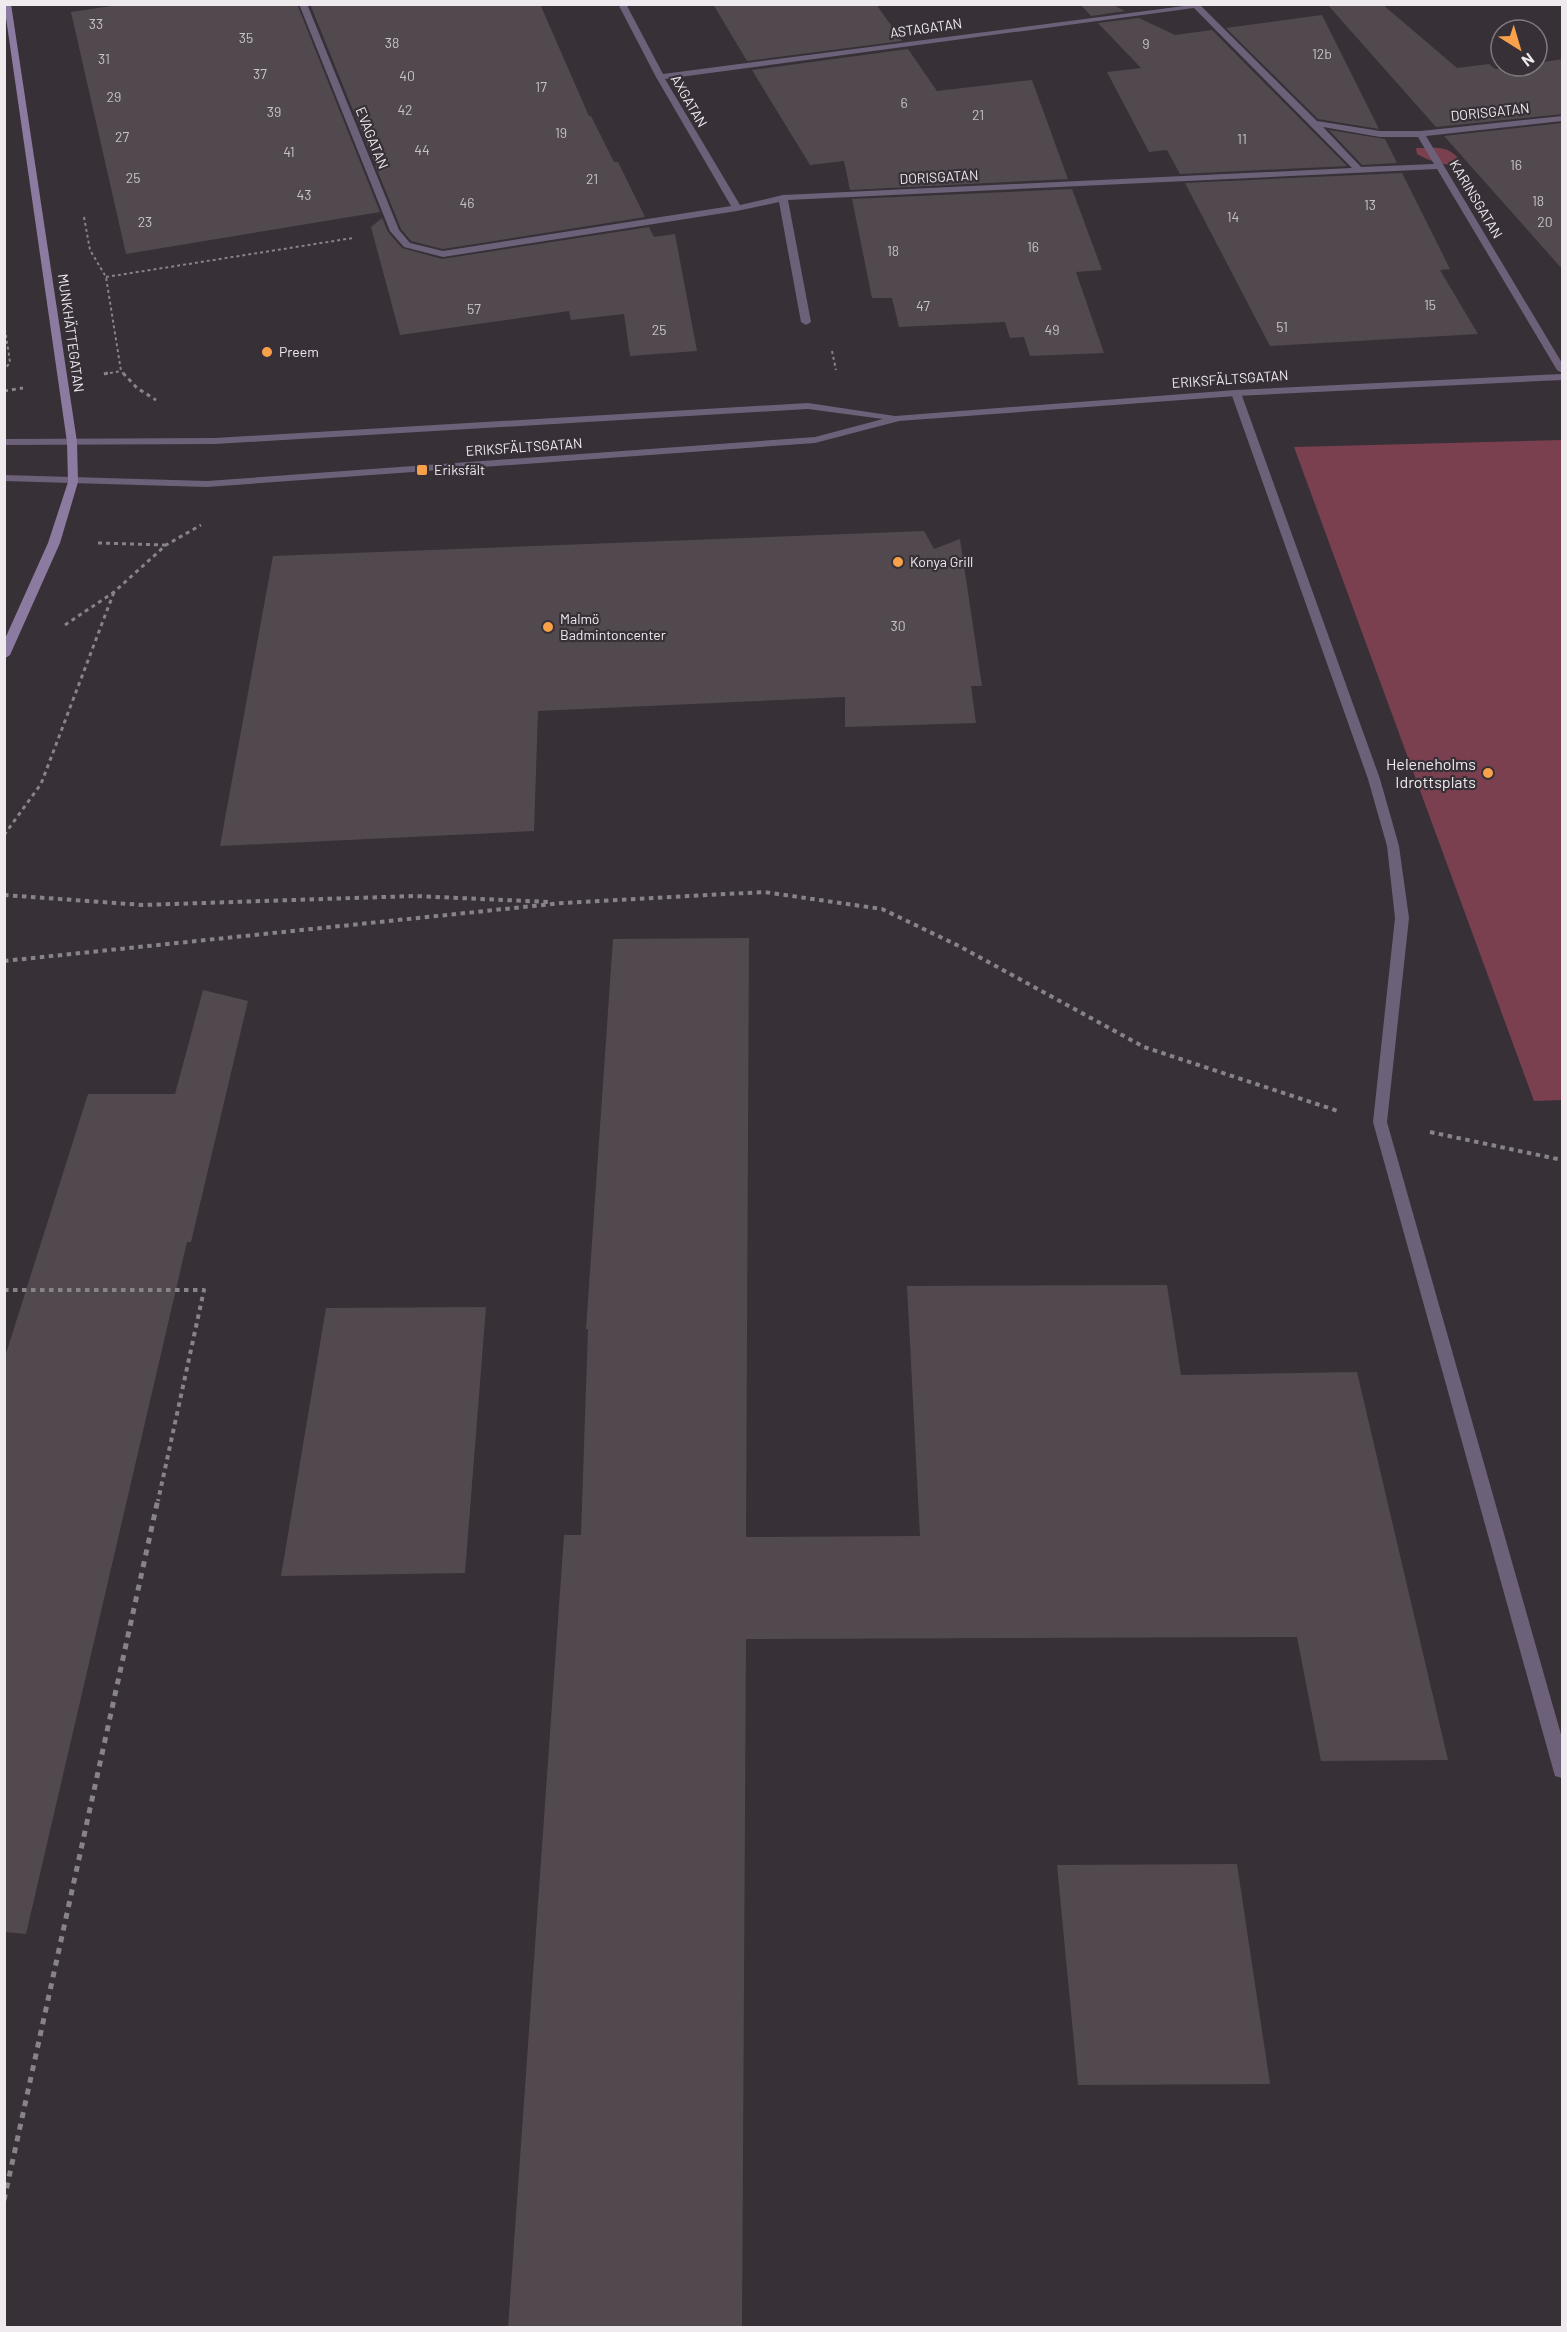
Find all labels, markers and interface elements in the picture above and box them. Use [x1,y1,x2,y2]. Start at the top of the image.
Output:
street label: ASTAGATAN [889,14,963,41]
house number: 33 [89,15,103,32]
north arrow [1489,18,1549,78]
house number: 35 [239,29,253,46]
house number: 38 [385,34,399,51]
house number: 9 [1142,35,1150,52]
house number: 12b [1312,45,1332,62]
house number: 31 [98,50,110,67]
text: N [1518,50,1538,71]
house number: 37 [253,65,267,82]
house number: 40 [399,67,415,84]
street label: AXGATAN [668,71,711,130]
house number: 17 [535,78,547,95]
house number: 29 [107,88,121,105]
house number: 6 [900,94,908,111]
street label: DORISGATAN [1450,99,1530,124]
house number: 42 [397,101,413,118]
house number: 39 [267,103,281,120]
street label: EVAGATAN [352,104,393,171]
house number: 21 [972,106,984,123]
house number: 19 [555,124,567,141]
house number: 27 [115,128,129,145]
house number: 11 [1237,130,1247,147]
house number: 44 [414,141,430,158]
house number: 41 [283,143,295,160]
street label: KARINSGATAN [1446,156,1507,241]
house number: 16 [1510,156,1522,173]
street label: DORISGATAN [899,166,979,187]
house number: 25 [126,169,140,186]
house number: 21 [586,170,598,187]
house number: 43 [297,186,311,203]
house number: 18 [1532,192,1544,209]
house number: 46 [460,194,474,211]
house number: 13 [1364,196,1376,213]
house number: 14 [1227,208,1239,225]
house number: 23 [138,213,152,230]
house number: 20 [1537,213,1553,230]
house number: 16 [1027,238,1039,255]
house number: 18 [887,242,899,259]
street label: MUNKHÄTTEGATAN [55,273,88,393]
house number: 15 [1424,296,1436,313]
house number: 47 [916,297,930,314]
house number: 57 [467,300,481,317]
house number: 51 [1276,318,1288,335]
house number: 25 [652,321,666,338]
house number: 49 [1044,321,1060,338]
place label: Preem [279,343,319,360]
marker: Preem [260,345,274,359]
street label: ERIKSFÄLTSGATAN [1171,366,1289,391]
street label: ERIKSFÄLTSGATAN [465,434,583,459]
place label: Eriksfält [434,461,485,478]
marker: Eriksfält [415,463,429,477]
place label: Konya Grill [910,553,973,570]
marker: Konya Grill [891,555,905,569]
place label: Malmö Badmintoncenter [560,610,666,643]
house number: 30 [890,617,906,634]
marker: Malmö Badmintoncenter [541,620,555,634]
place label: Heleneholms Idrottsplats [1386,754,1476,791]
marker: Heleneholms Idrottsplats [1481,766,1495,780]

